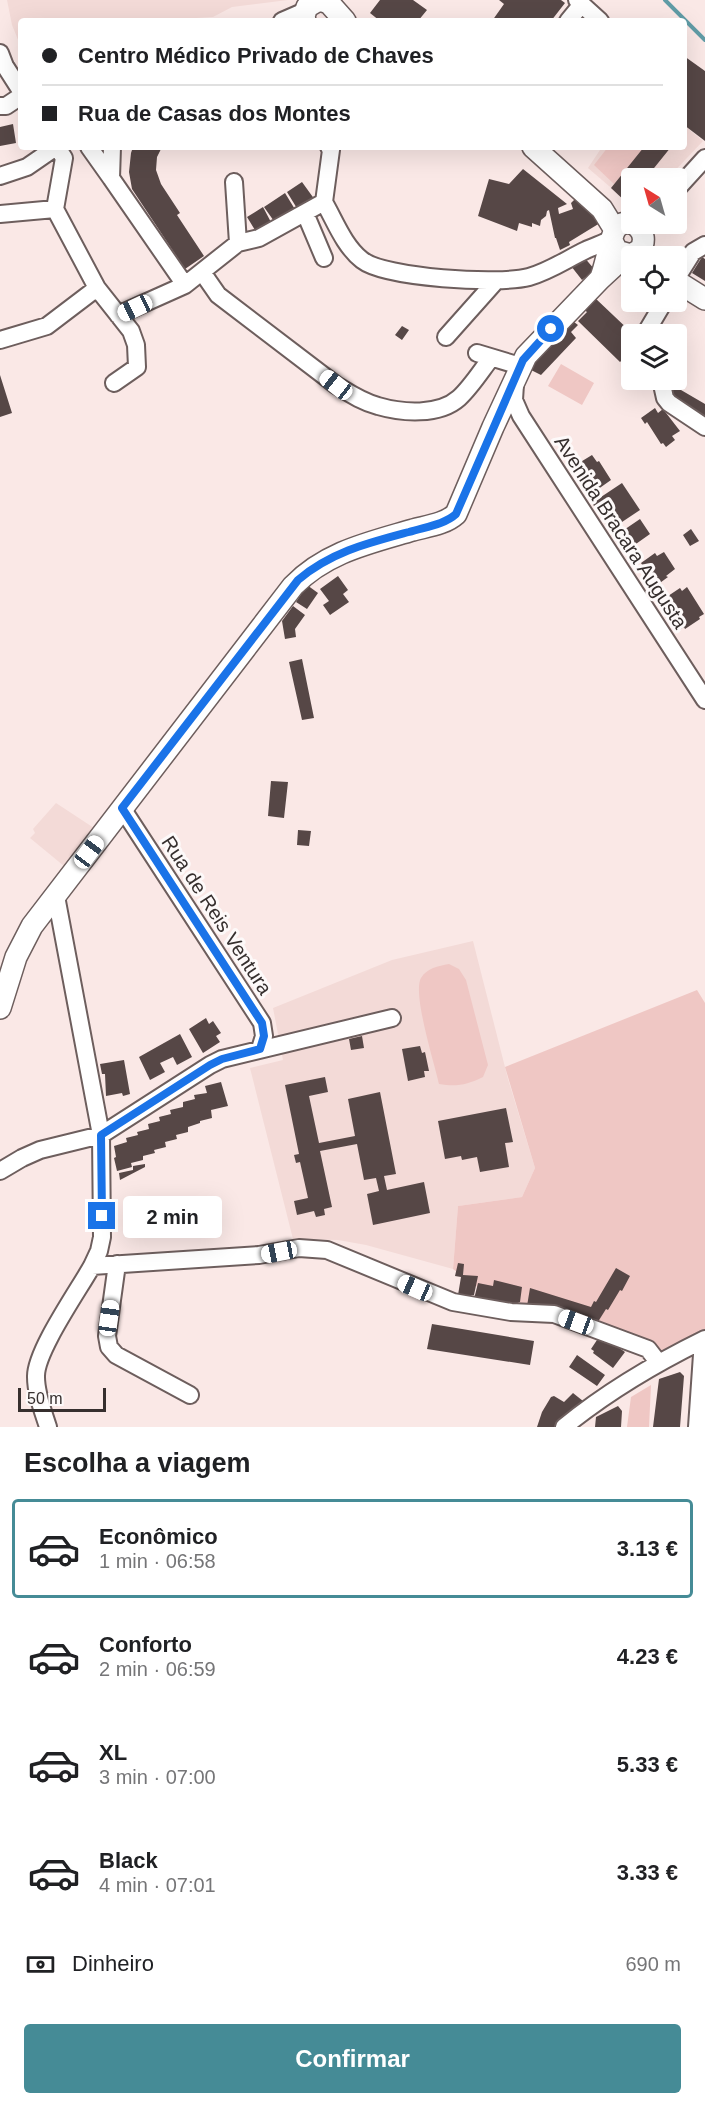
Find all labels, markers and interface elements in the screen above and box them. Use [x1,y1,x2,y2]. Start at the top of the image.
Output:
text: Centro Médico Privado de Chaves [78,43,434,68]
text: Rua de Casas dos Montes [78,101,351,126]
north arrow [621,168,687,234]
map controls [621,168,687,390]
button: locate [621,246,687,312]
car [115,292,155,324]
route start [537,315,564,342]
button: layers [621,324,687,390]
car [316,367,356,403]
street label: Avenida Bracara Augusta [550,432,692,633]
car [71,832,107,872]
street label: Rua de Reis Ventura [158,832,277,999]
callout: 2 min [123,1195,222,1237]
route end [88,1202,115,1229]
text: 2 min [146,1206,199,1228]
car [260,1240,298,1264]
car [395,1272,435,1304]
car [98,1299,120,1337]
car [556,1307,596,1337]
scale bar [18,1385,106,1412]
text: 50 m [27,1390,63,1407]
text: Escolha a viagem [24,1448,251,1478]
icon: car [27,1522,81,1576]
text: Econômico [99,1524,218,1549]
text: 3.13 € [617,1536,678,1561]
text: 1 min · 06:58 [99,1550,216,1572]
icon: car [27,1630,81,1684]
text: Conforto [99,1632,192,1657]
text: 4.23 € [617,1644,678,1669]
text: 2 min · 06:59 [99,1658,216,1680]
icon: car [27,1738,81,1792]
text: XL [99,1740,127,1765]
text: 5.33 € [617,1752,678,1777]
text: 3 min · 07:00 [99,1766,216,1788]
icon: car [27,1846,81,1900]
text: Black [99,1848,158,1873]
text: 3.33 € [617,1860,678,1885]
text: 4 min · 07:01 [99,1874,216,1896]
icon: cash [24,1948,57,1981]
text: Dinheiro [72,1951,154,1976]
text: 690 m [625,1953,681,1975]
button: Confirmar [24,2024,681,2093]

